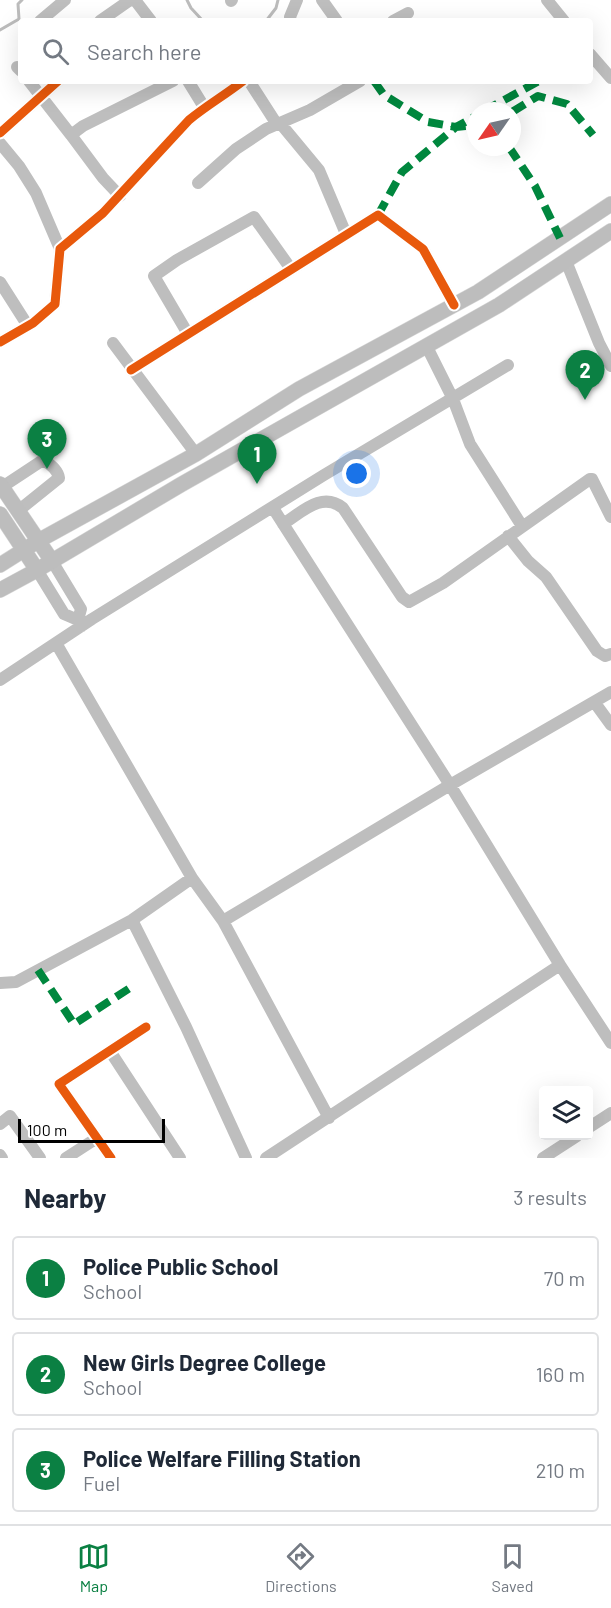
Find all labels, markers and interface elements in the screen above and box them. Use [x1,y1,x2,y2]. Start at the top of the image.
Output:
search box [18,18,593,84]
icon: search [39,35,72,68]
text: Search here [87,38,201,64]
north arrow [467,102,521,156]
pin: 2 [566,350,604,400]
pin: 3 [28,420,66,469]
pin: 1 [238,434,276,484]
your location [342,459,371,488]
map controls [539,1086,593,1140]
button: layers [539,1086,593,1140]
scale bar [18,1116,165,1144]
text: 100 m [27,1120,67,1139]
text: Nearby [24,1182,106,1213]
text: 3 results [513,1185,587,1209]
text: Police Public School [83,1253,278,1279]
text: 1 [42,1266,49,1290]
text: 70 m [544,1266,585,1290]
text: School [83,1279,142,1303]
text: New Girls Degree College [83,1349,326,1375]
text: 2 [40,1362,51,1386]
text: 160 m [536,1362,585,1386]
text: School [83,1375,142,1399]
text: Police Welfare Filling Station [83,1445,361,1471]
text: 3 [40,1458,51,1482]
text: 210 m [536,1458,585,1482]
text: Fuel [83,1471,120,1495]
tab: Map [77,1540,110,1595]
tab: Directions [265,1540,337,1595]
tab: Saved [492,1540,534,1595]

